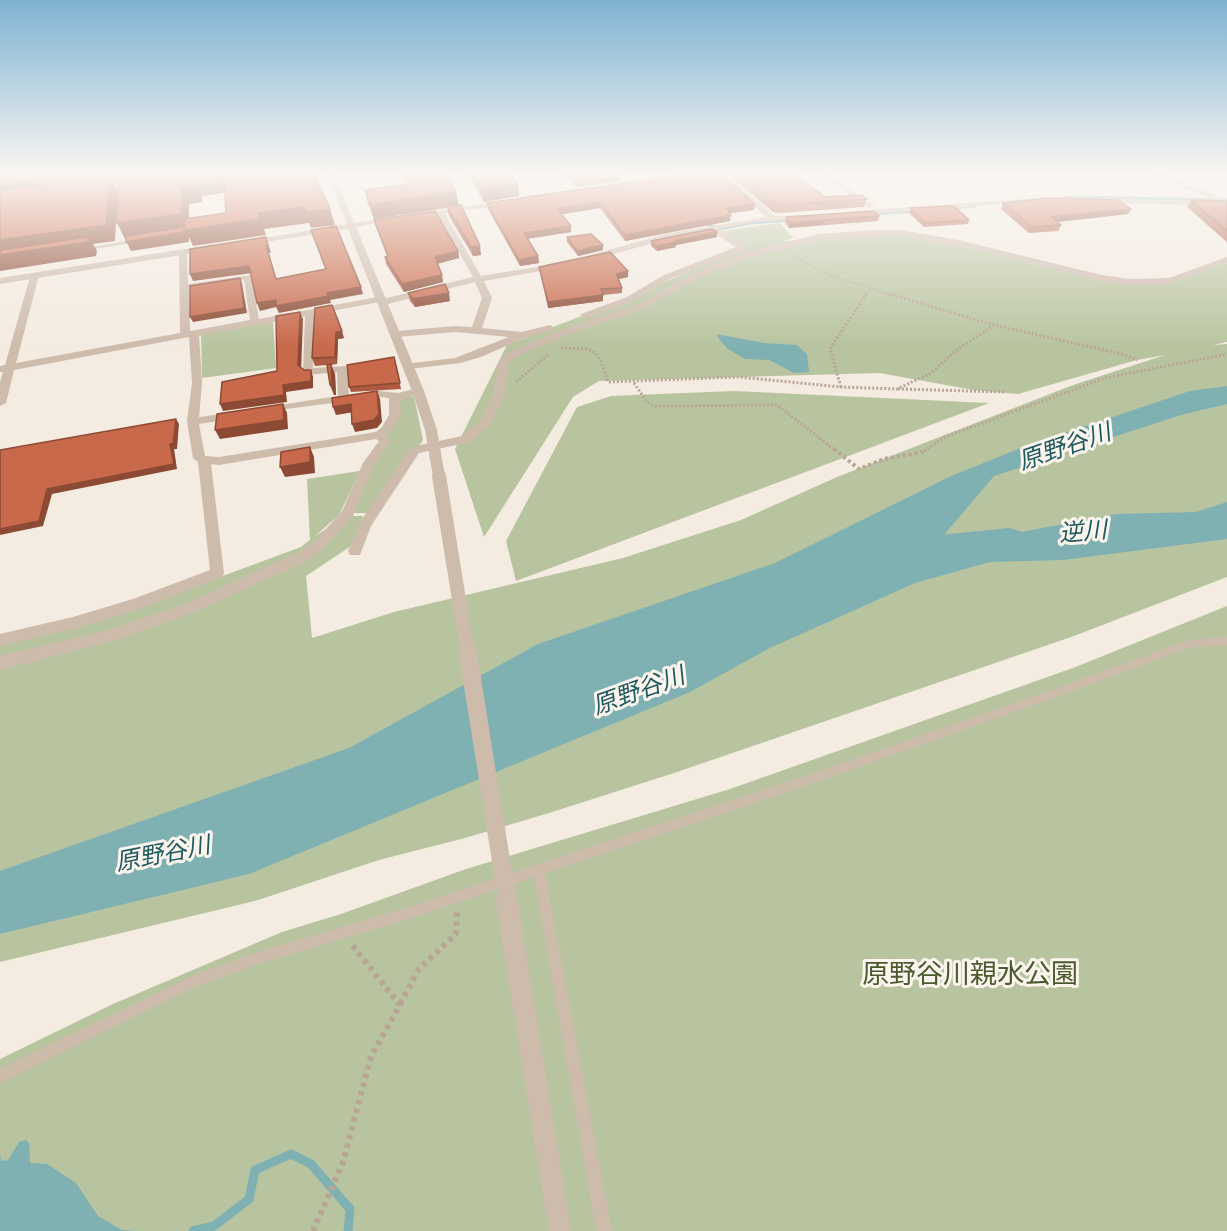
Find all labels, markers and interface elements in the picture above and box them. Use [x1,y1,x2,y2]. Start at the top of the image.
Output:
water label: 原野谷川 [1015,419,1115,477]
water label: 逆川 [1058,517,1108,549]
water label: 原野谷川 [589,662,689,722]
water label: 原野谷川 [113,832,213,878]
park label: 原野谷川親水公園 [862,960,1078,992]

